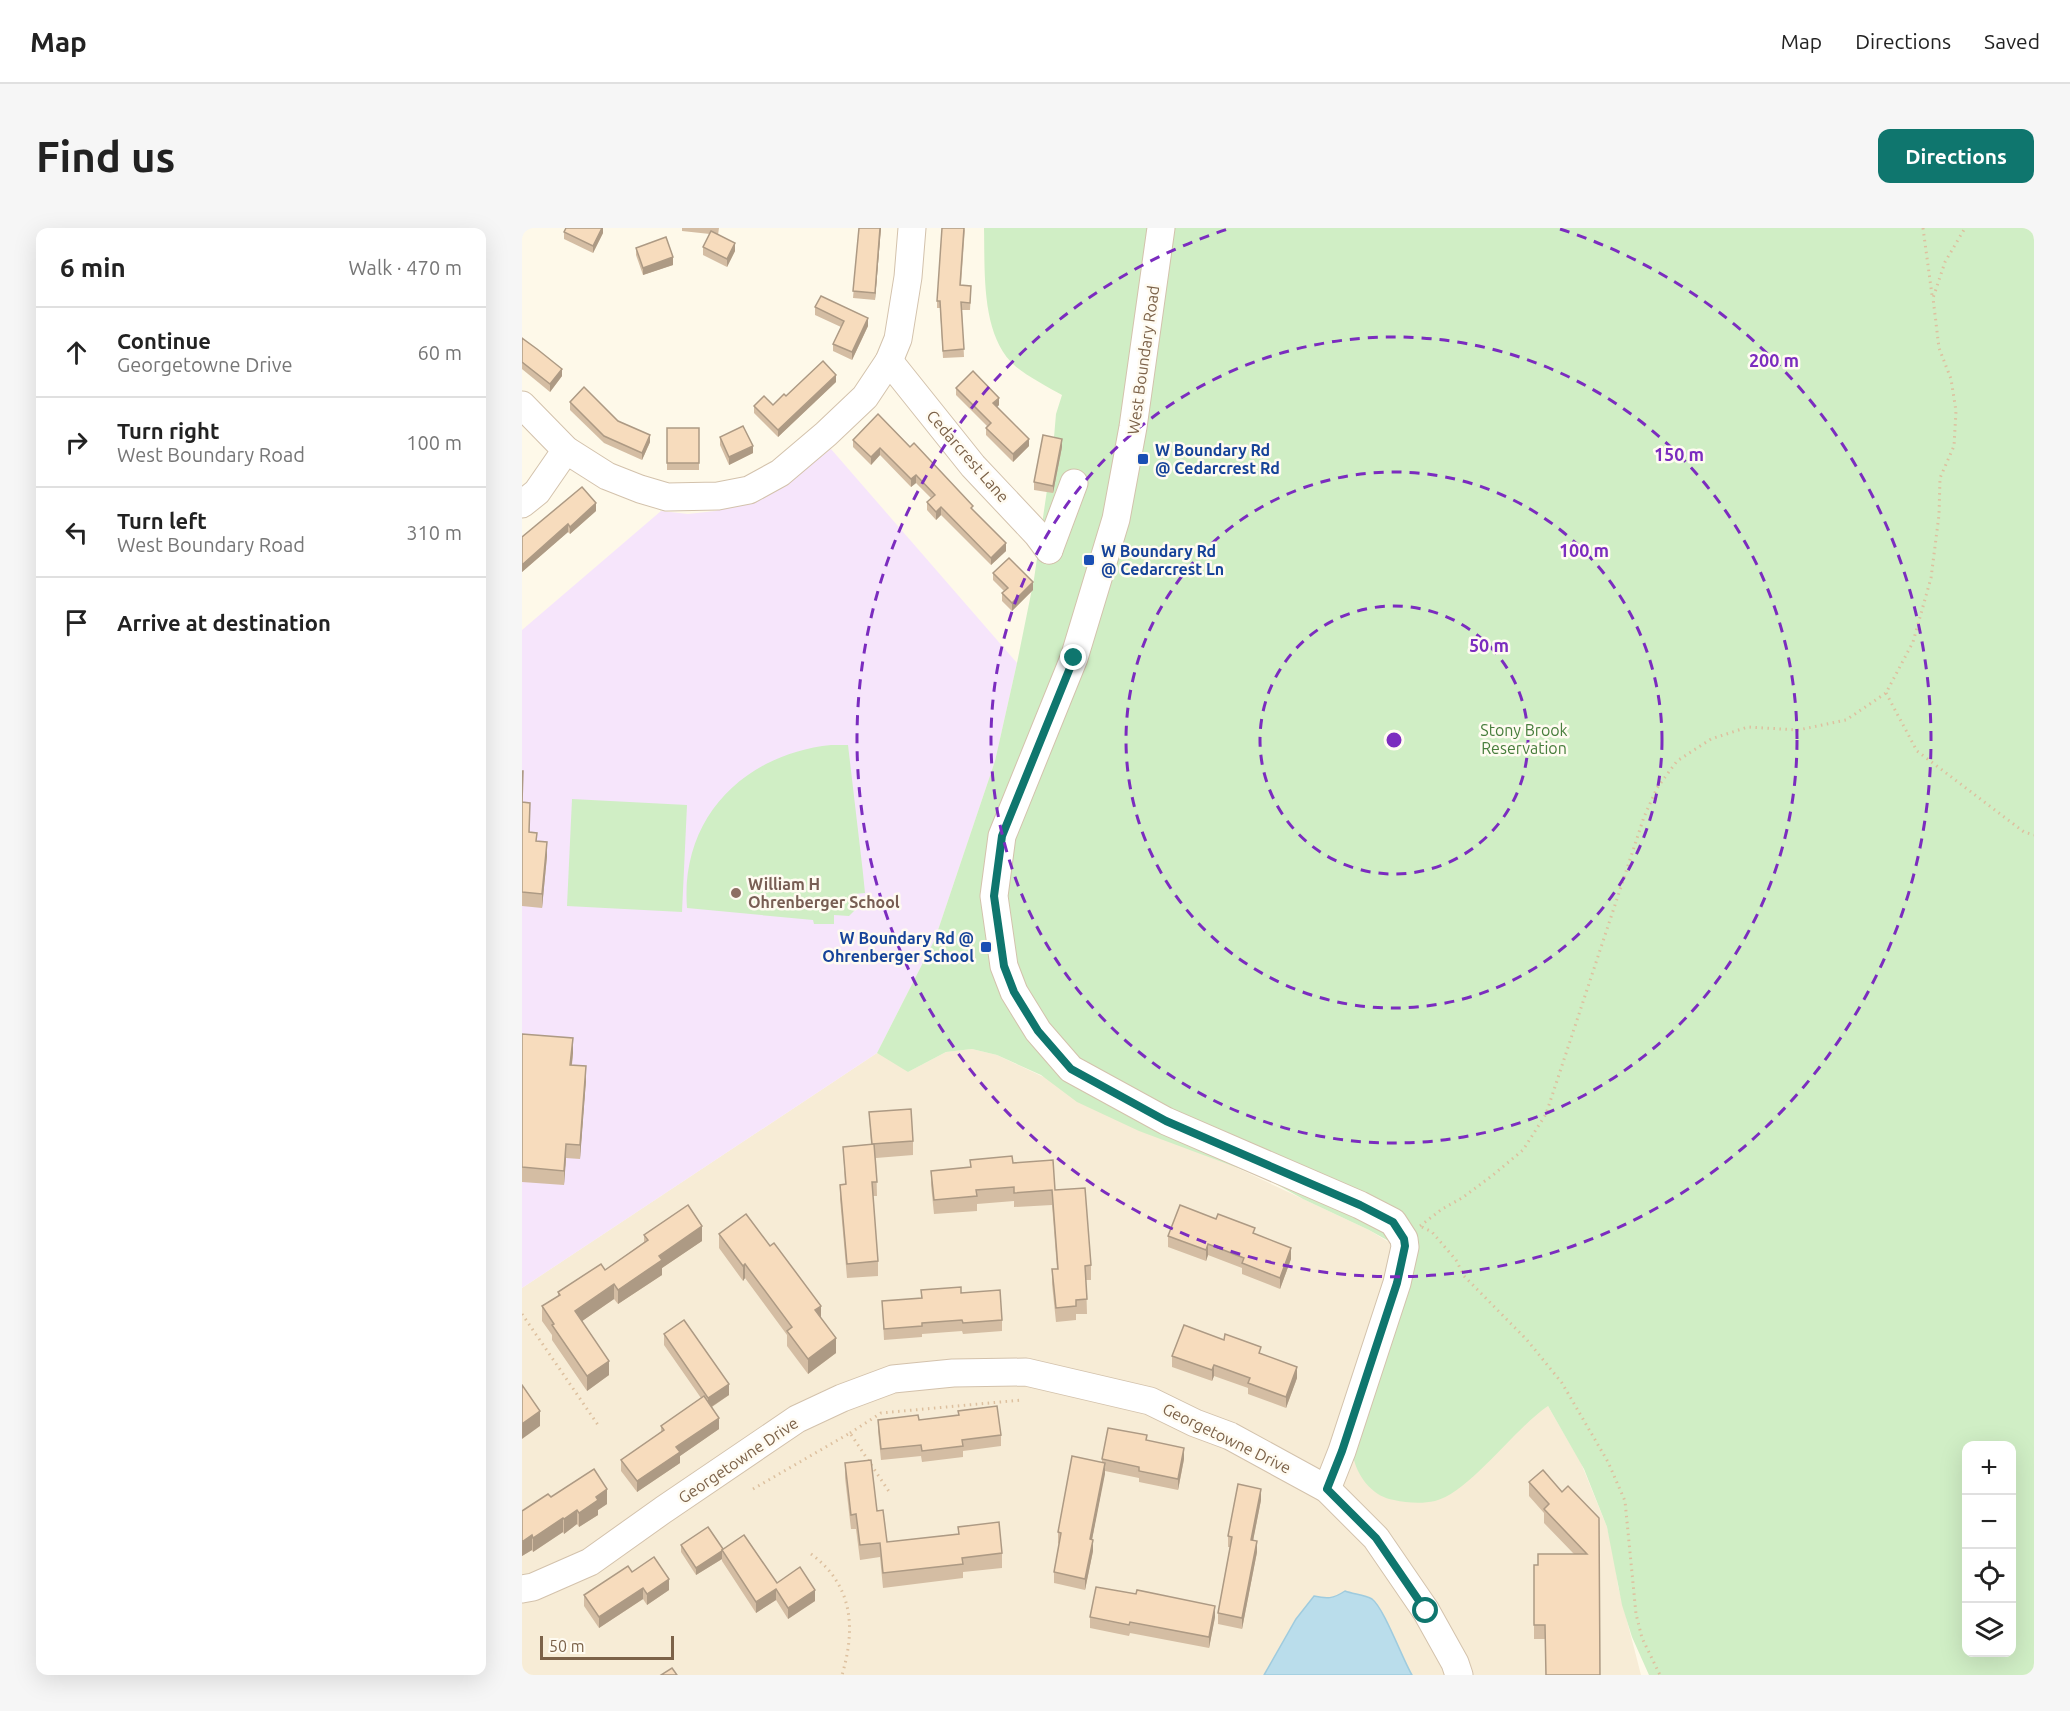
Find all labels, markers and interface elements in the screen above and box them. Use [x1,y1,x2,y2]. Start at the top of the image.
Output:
text: Map [30,26,87,57]
text: Map [1781,29,1822,53]
text: Directions [1855,29,1951,53]
text: Saved [1984,29,2040,53]
button: Directions [1878,129,2034,183]
text: Find us [36,133,175,180]
text: 6 min [60,253,126,282]
text: Walk · 470 m [349,256,462,279]
street label: West Boundary Road [1124,284,1162,436]
text: Continue [117,328,211,353]
icon: ahead [60,336,93,369]
text: 60 m [418,341,462,364]
text: 200 m [1749,350,1799,370]
text: Georgetowne Drive [117,353,292,376]
street label: Cedarcrest Lane [923,406,1013,506]
text: Turn right [117,418,219,443]
icon: right [60,426,93,459]
text: 100 m [406,431,462,454]
place label: W Boundary Rd @ Cedarcrest Rd [1155,441,1280,477]
text: West Boundary Road [117,443,305,466]
text: 150 m [1654,444,1704,464]
marker: W Boundary Rd @ Cedarcrest Rd [1136,452,1150,466]
text: Turn left [117,508,207,533]
icon: left [60,516,93,549]
text: 310 m [406,521,462,544]
text: West Boundary Road [117,533,305,556]
text: 100 m [1559,540,1609,560]
place label: W Boundary Rd @ Cedarcrest Ln [1101,542,1224,578]
marker: W Boundary Rd @ Cedarcrest Ln [1082,553,1096,567]
icon: arrive [60,606,93,639]
text: Arrive at destination [117,610,331,635]
text: 50 m [1469,635,1509,655]
route end [1060,644,1086,670]
park label: Stony Brook Reservation [1480,721,1568,757]
centre of rings [1384,730,1404,750]
place label: William H Ohrenberger School [748,875,900,911]
marker: William H Ohrenberger School [729,886,743,900]
place label: W Boundary Rd @ Ohrenberger School [822,929,974,965]
marker: W Boundary Rd @ Ohrenberger School [979,940,993,954]
street label: Georgetowne Drive [1160,1399,1294,1477]
street label: Georgetowne Drive [675,1413,801,1507]
map controls [1962,1441,2016,1657]
button: + [1962,1441,2016,1495]
button: − [1962,1495,2016,1549]
button: locate [1962,1549,2016,1603]
route start [1412,1597,1438,1623]
button: layers [1962,1603,2016,1657]
scale bar [540,1633,674,1660]
text: 50 m [549,1637,585,1655]

